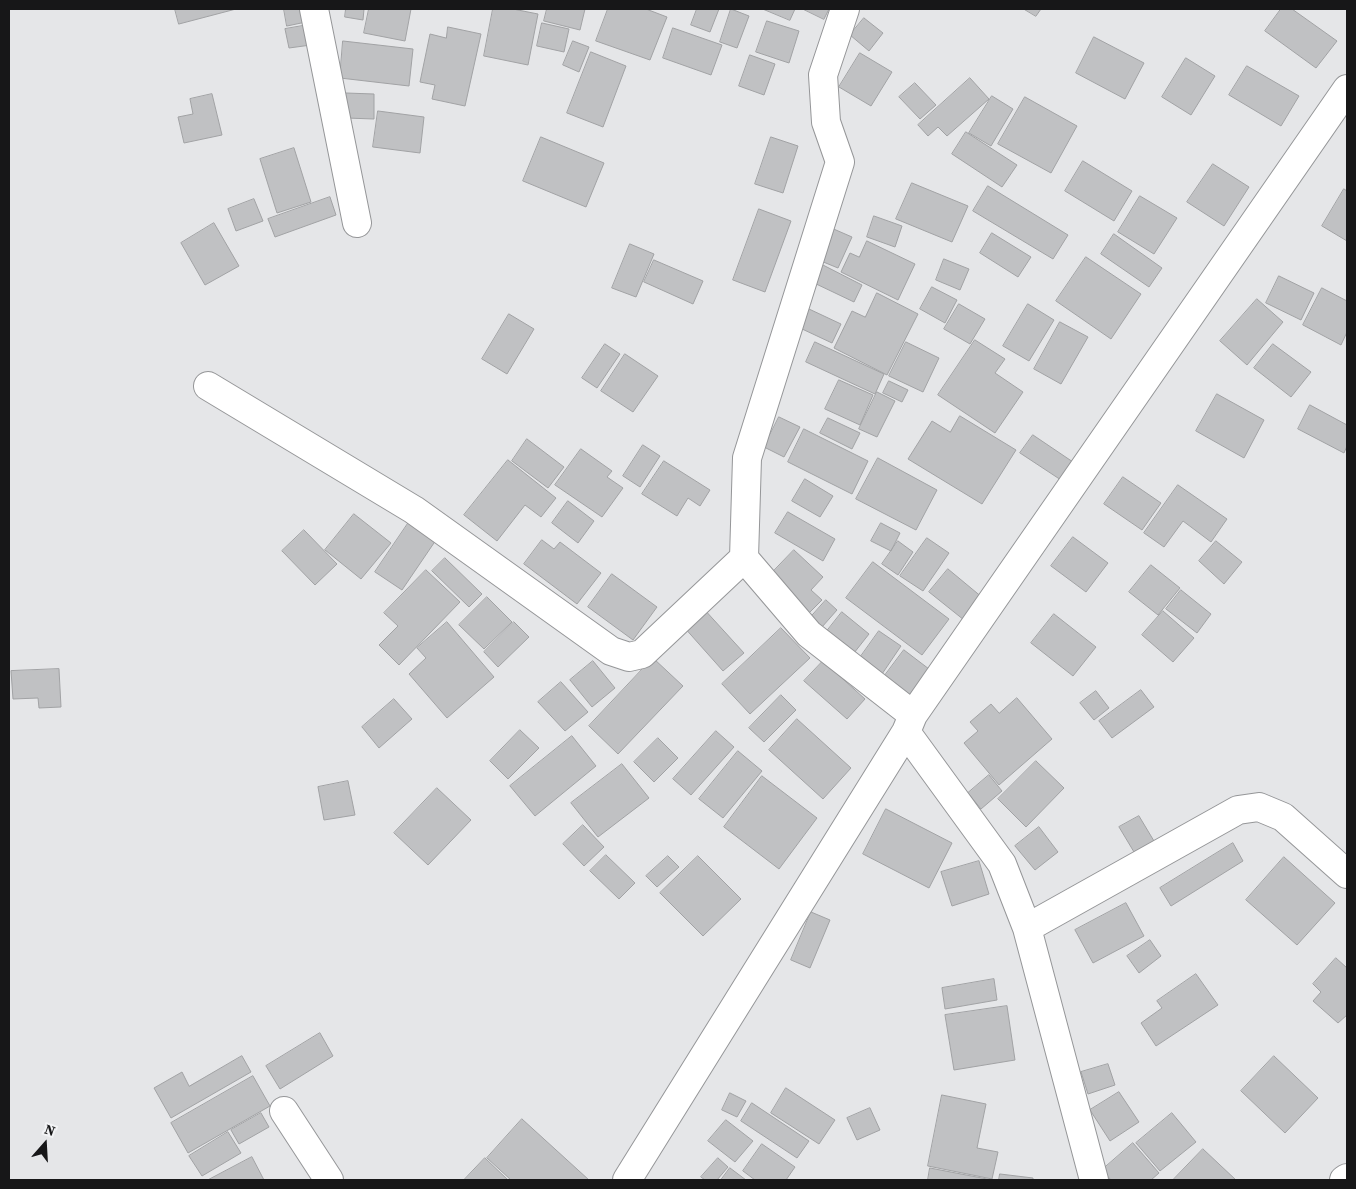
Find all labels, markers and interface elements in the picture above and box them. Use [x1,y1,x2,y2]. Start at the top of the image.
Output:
north arrow [20,1119,70,1169]
text: N [42,1119,58,1141]

